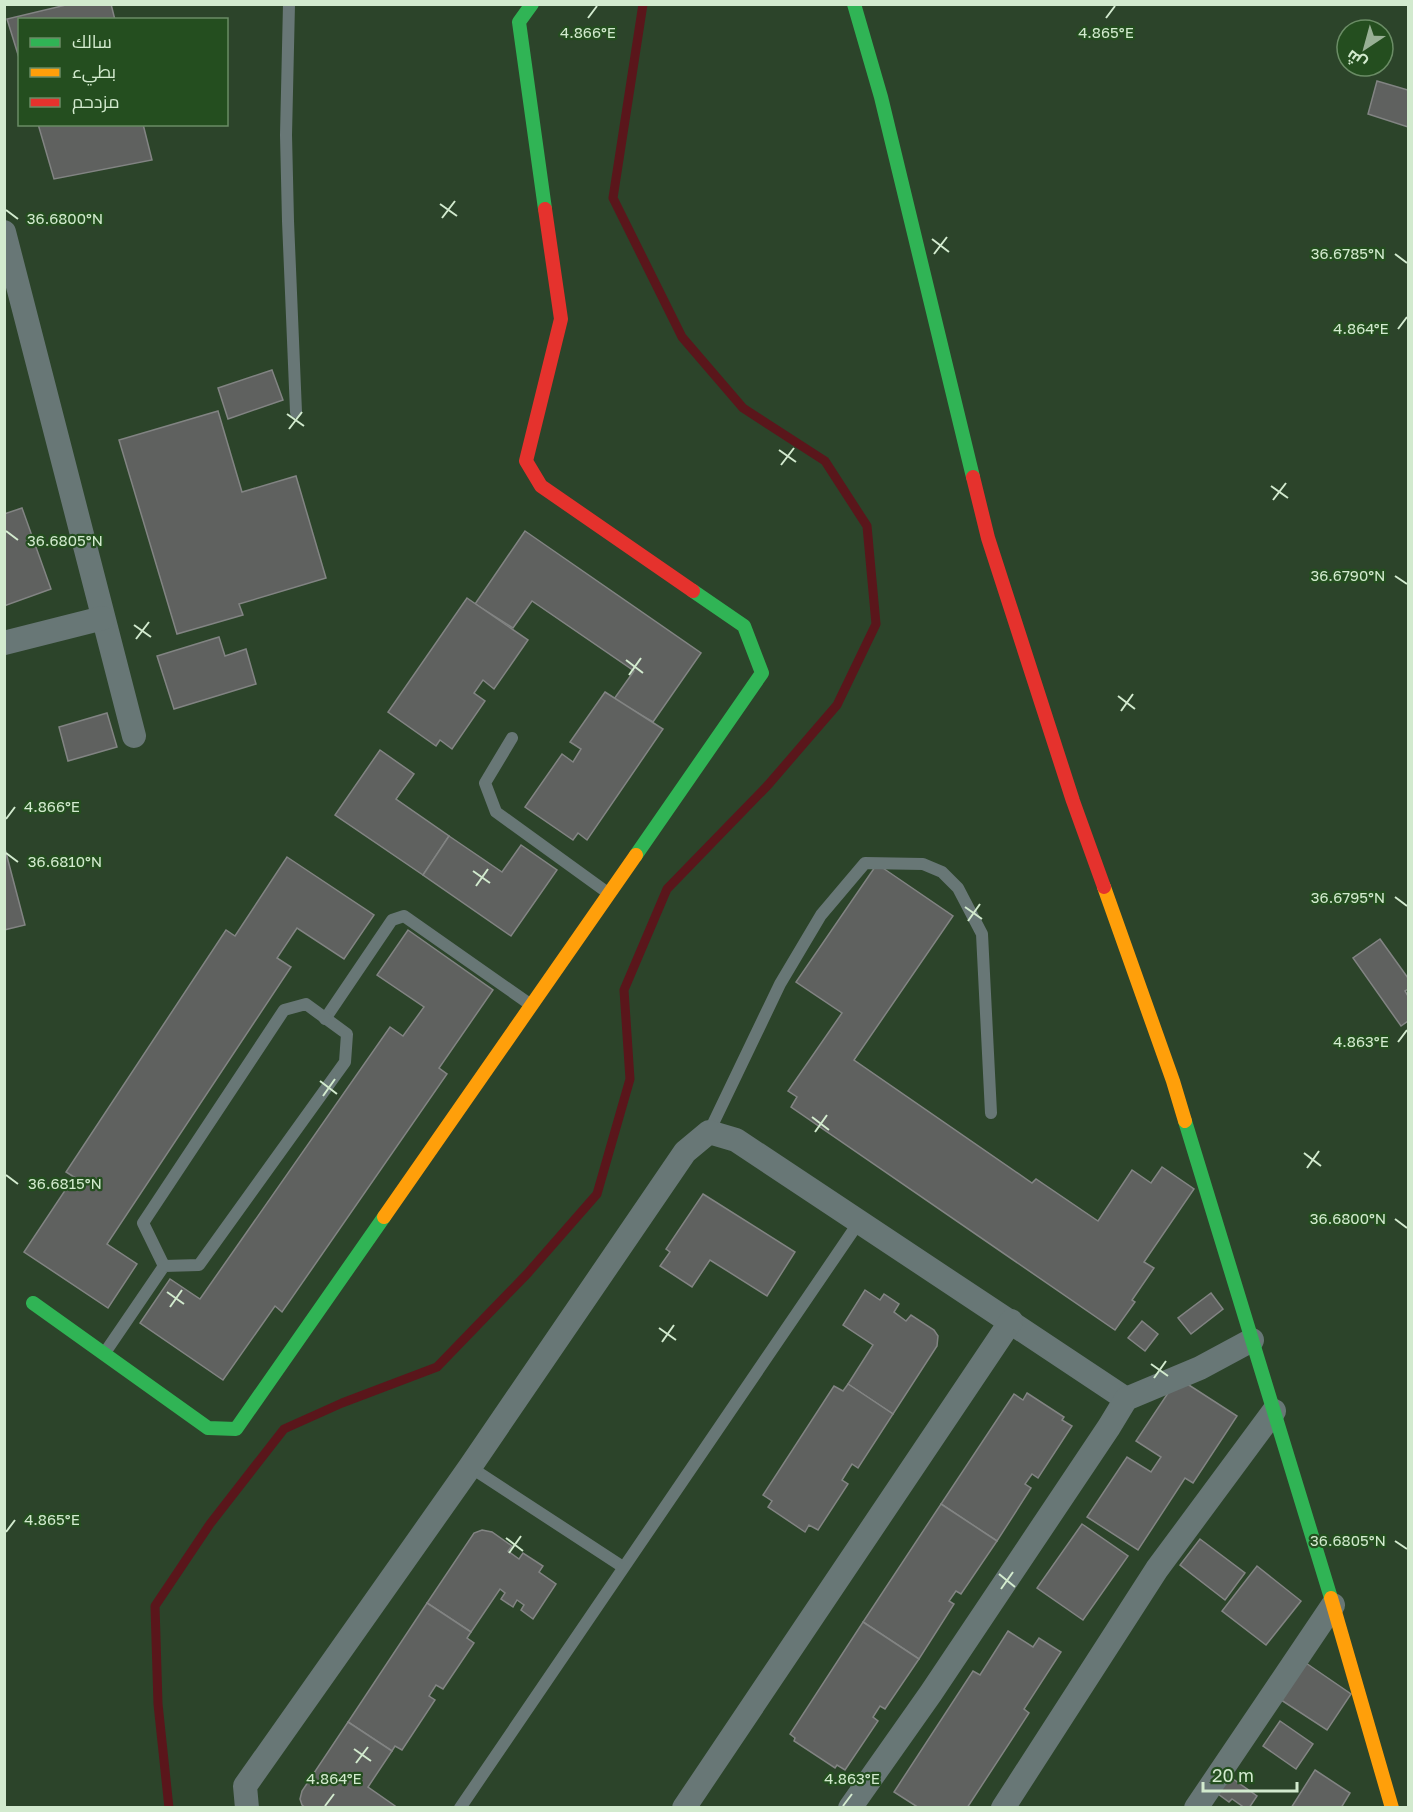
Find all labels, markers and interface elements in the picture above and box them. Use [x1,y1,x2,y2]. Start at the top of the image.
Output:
legend [18,18,228,126]
north arrow [1335,18,1395,78]
text: 4.866°E [560,23,616,41]
text: 4.865°E [1078,23,1134,41]
text: سالك [72,30,112,52]
text: ش [1342,46,1370,74]
text: بطيء [72,60,116,86]
text: مزدحم [72,90,120,114]
text: 36.6800°N [27,209,103,227]
text: 36.6785°N [1311,244,1385,262]
text: 4.864°E [1333,319,1389,337]
text: 36.6805°N [27,531,103,549]
text: 36.6790°N [1310,566,1386,584]
text: 4.866°E [24,797,80,815]
text: 36.6810°N [28,852,102,870]
text: 36.6795°N [1311,888,1385,906]
text: 4.863°E [1333,1032,1389,1050]
text: 36.6815°N [28,1174,102,1192]
text: 36.6800°N [1310,1209,1386,1227]
text: 4.865°E [24,1510,80,1528]
text: 36.6805°N [1310,1531,1386,1549]
scale bar [1203,1755,1298,1793]
text: 20 m [1212,1764,1254,1786]
text: 4.864°E [306,1769,362,1787]
text: 4.863°E [824,1769,880,1787]

